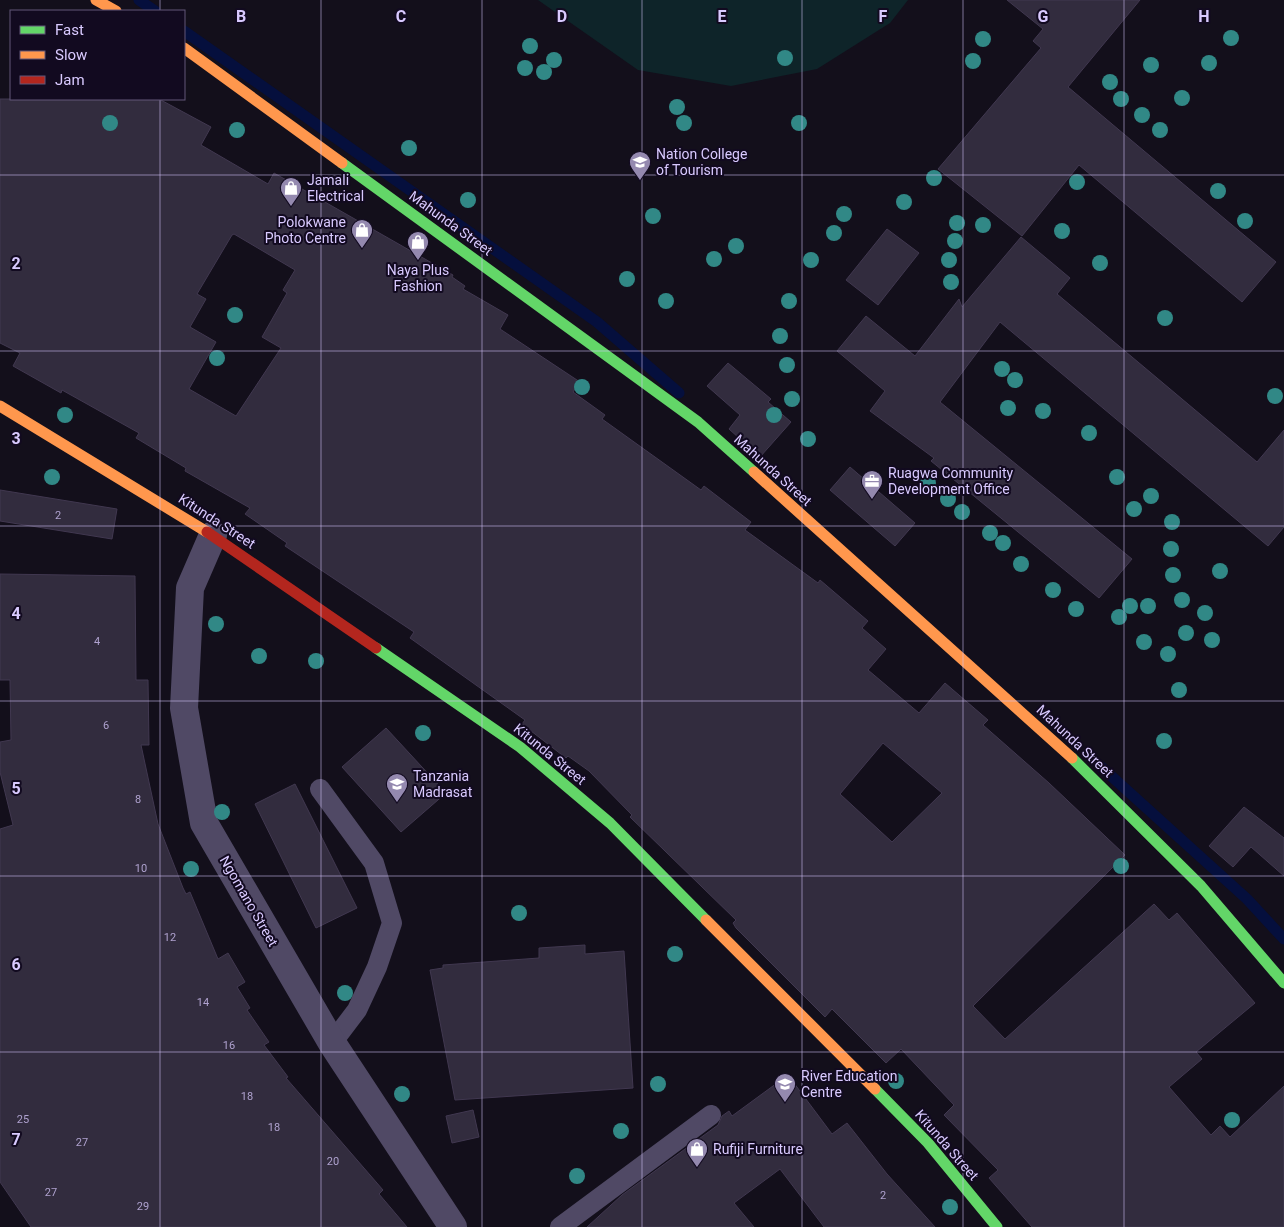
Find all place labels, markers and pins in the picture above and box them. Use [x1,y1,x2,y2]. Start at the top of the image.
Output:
place label: Nation College of Tourism [656,146,747,178]
school or university icon: Nation College of Tourism [628,150,652,181]
place label: Jamali Electrical [307,172,364,204]
shop icon: Jamali Electrical [279,176,303,207]
place label: Polokwane Photo Centre [265,214,346,246]
shop icon: Polokwane Photo Centre [350,218,374,249]
shop icon: Naya Plus Fashion [406,230,430,261]
place label: Naya Plus Fashion [387,262,449,294]
place label: Ruagwa Community Development Office [888,465,1014,497]
office icon: Ruagwa Community Development Office [860,469,884,500]
place label: Tanzania Madrasat [413,768,473,800]
school or university icon: Tanzania Madrasat [385,772,409,803]
place label: River Education Centre [801,1068,897,1100]
school or university icon: River Education Centre [773,1072,797,1103]
shop icon: Rufiji Furniture [685,1137,709,1168]
place label: Rufiji Furniture [713,1141,803,1157]

